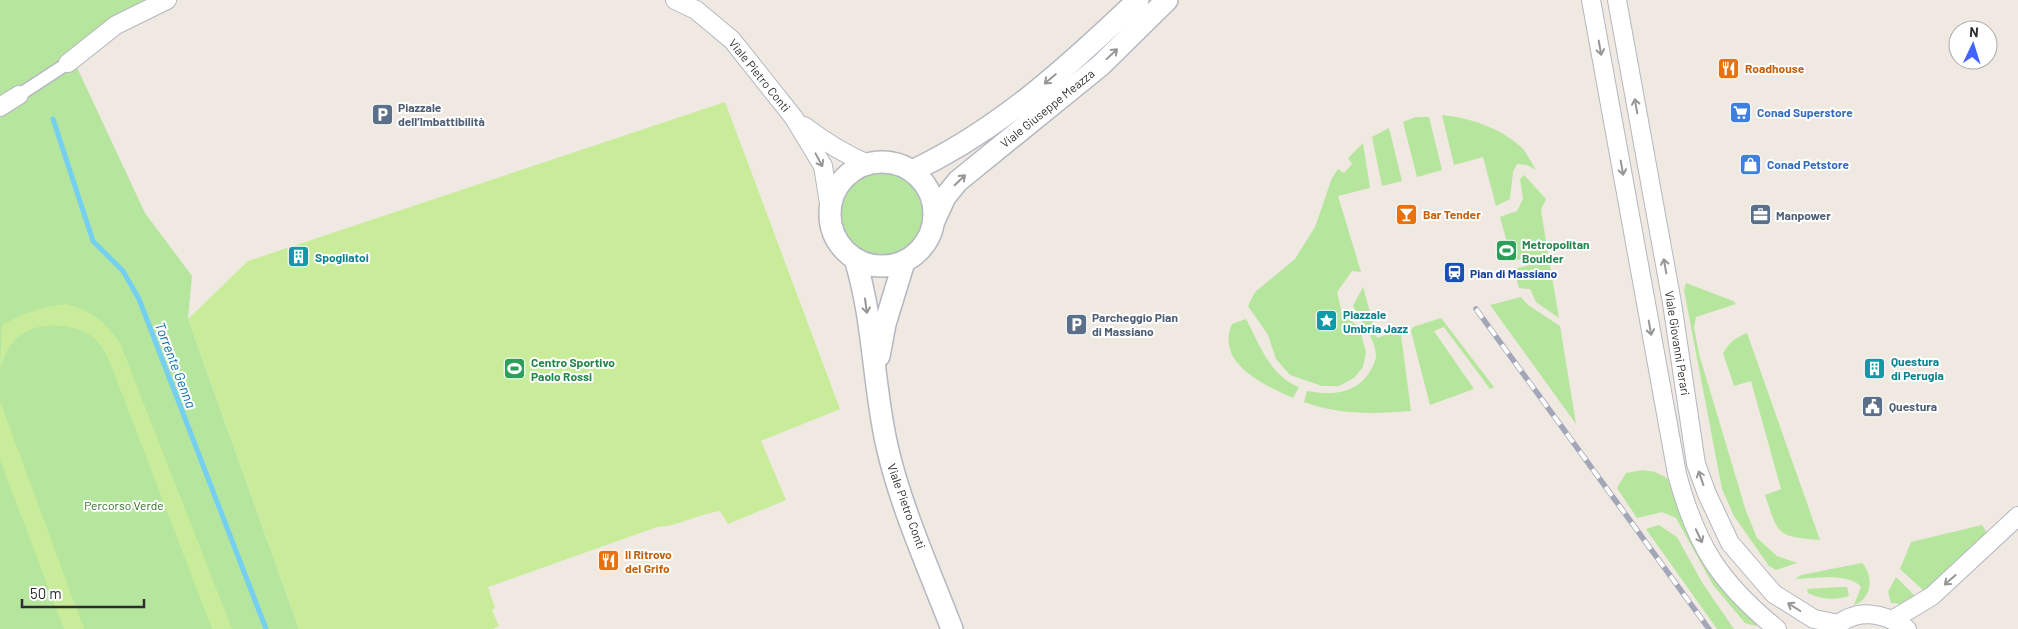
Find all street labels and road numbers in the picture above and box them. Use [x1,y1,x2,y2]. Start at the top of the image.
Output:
street label: Viale Pietro Conti [726,36,794,114]
street label: Viale Giuseppe Meazza [997,66,1097,150]
street label: Viale Giovanni Perari [1663,290,1693,396]
street label: Viale Pietro Conti [885,461,929,551]

